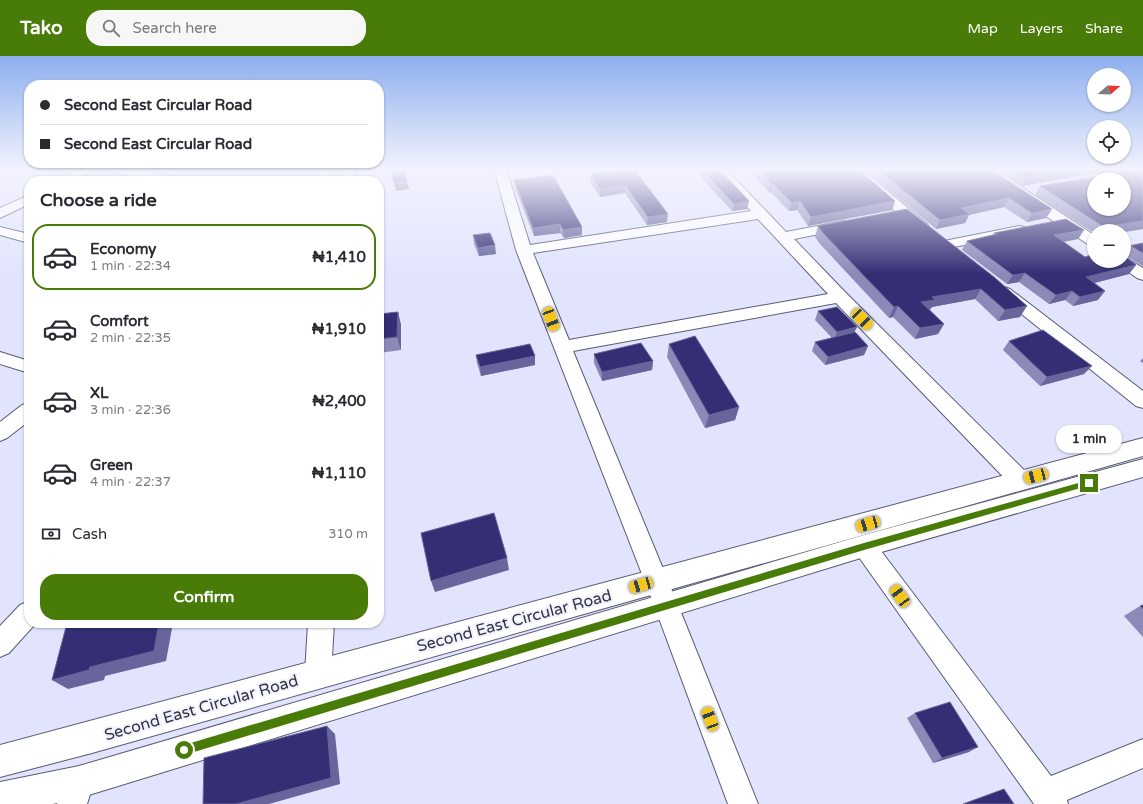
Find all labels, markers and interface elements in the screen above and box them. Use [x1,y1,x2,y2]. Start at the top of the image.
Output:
search box [86,10,366,46]
text: Tako [20,17,62,39]
icon: search [100,17,122,39]
text: Search here [132,19,217,37]
text: Map [968,20,998,37]
text: Layers [1020,20,1063,37]
text: Share [1085,20,1123,37]
north arrow [1087,68,1131,112]
map controls [1087,68,1131,268]
text: Second East Circular Road [64,96,252,114]
button: locate [1087,120,1131,164]
text: Second East Circular Road [64,135,252,153]
button: + [1087,172,1131,216]
text: Choose a ride [40,189,157,211]
button: − [1087,224,1131,268]
icon: car [42,239,78,275]
text: Economy [90,240,156,258]
text: ₦1,410 [312,248,366,266]
text: 1 min · 22:34 [90,258,171,274]
car [541,306,561,332]
car [849,306,875,332]
icon: car [42,311,78,347]
text: Comfort [90,312,149,330]
text: ₦1,910 [312,320,366,338]
text: 2 min · 22:35 [90,330,171,346]
icon: car [42,383,78,419]
text: XL [90,384,109,402]
text: ₦2,400 [312,392,366,410]
text: 3 min · 22:36 [90,402,171,418]
callout: 1 min [1056,425,1122,453]
text: 1 min [1072,431,1106,447]
icon: car [42,455,78,491]
text: Green [90,456,133,474]
text: ₦1,110 [312,464,366,482]
car [1023,467,1049,485]
text: 4 min · 22:37 [90,474,171,490]
route end [1080,474,1098,492]
car [855,515,881,533]
icon: cash [40,523,62,545]
text: Cash [72,525,107,543]
text: 310 m [328,526,368,542]
button: Confirm [40,574,368,620]
car [628,576,654,594]
car [888,583,912,609]
street label: Second East Circular Road [415,585,614,657]
street label: Second East Circular Road [102,671,301,745]
car [700,706,720,732]
route start [175,741,193,759]

